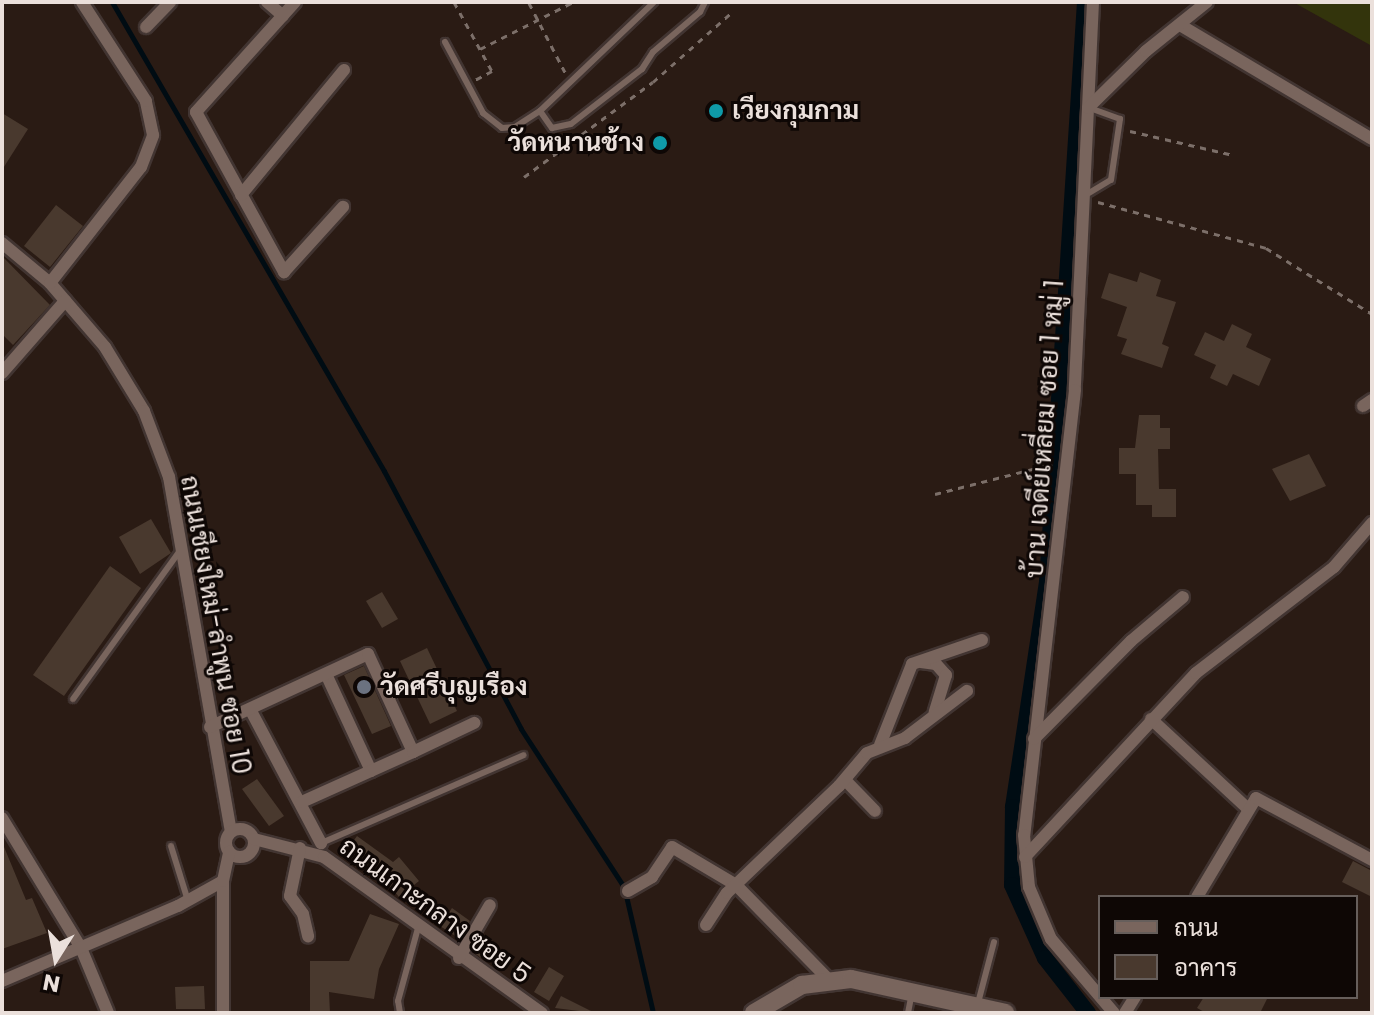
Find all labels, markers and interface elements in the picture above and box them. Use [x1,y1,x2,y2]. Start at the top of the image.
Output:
place label: เวียงกุมกาม [732,95,859,127]
marker: เวียงกุมกาม [707,102,725,120]
place label: วัดหนานช้าง [508,127,644,159]
marker: วัดหนานช้าง [651,134,669,152]
street label: บ้าน เจดีย์เหลี่ยม ซอย 1 หมู่ 1 [1019,279,1071,579]
street label: ถนนเชียงใหม่-ลำพูน ซอย 10 [173,473,257,777]
place label: วัดศรีบุญเรือง [380,671,528,703]
marker: วัดศรีบุญเรือง [355,678,373,696]
street label: ถนนเกาะกลาง ซอย 5 [333,831,537,991]
legend [1098,895,1358,999]
text: ถนน [1174,911,1219,944]
north arrow [16,919,96,999]
text: อาคาร [1174,951,1237,984]
text: N [40,966,62,1000]

